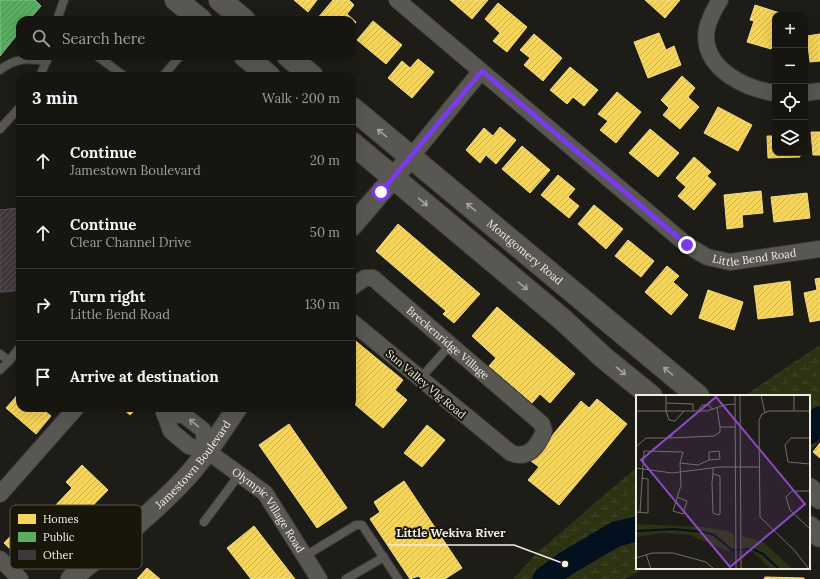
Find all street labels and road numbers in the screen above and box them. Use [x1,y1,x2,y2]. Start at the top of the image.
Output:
street label: Montgomery Road [484,216,566,288]
street label: Little Bend Road [711,245,798,269]
street label: Breckenridge Village [404,303,492,382]
street label: Sun Valley Vlg Road [383,346,469,422]
street label: Jamestown Boulevard [152,417,234,512]
street label: Olympic Village Road [229,464,308,556]

